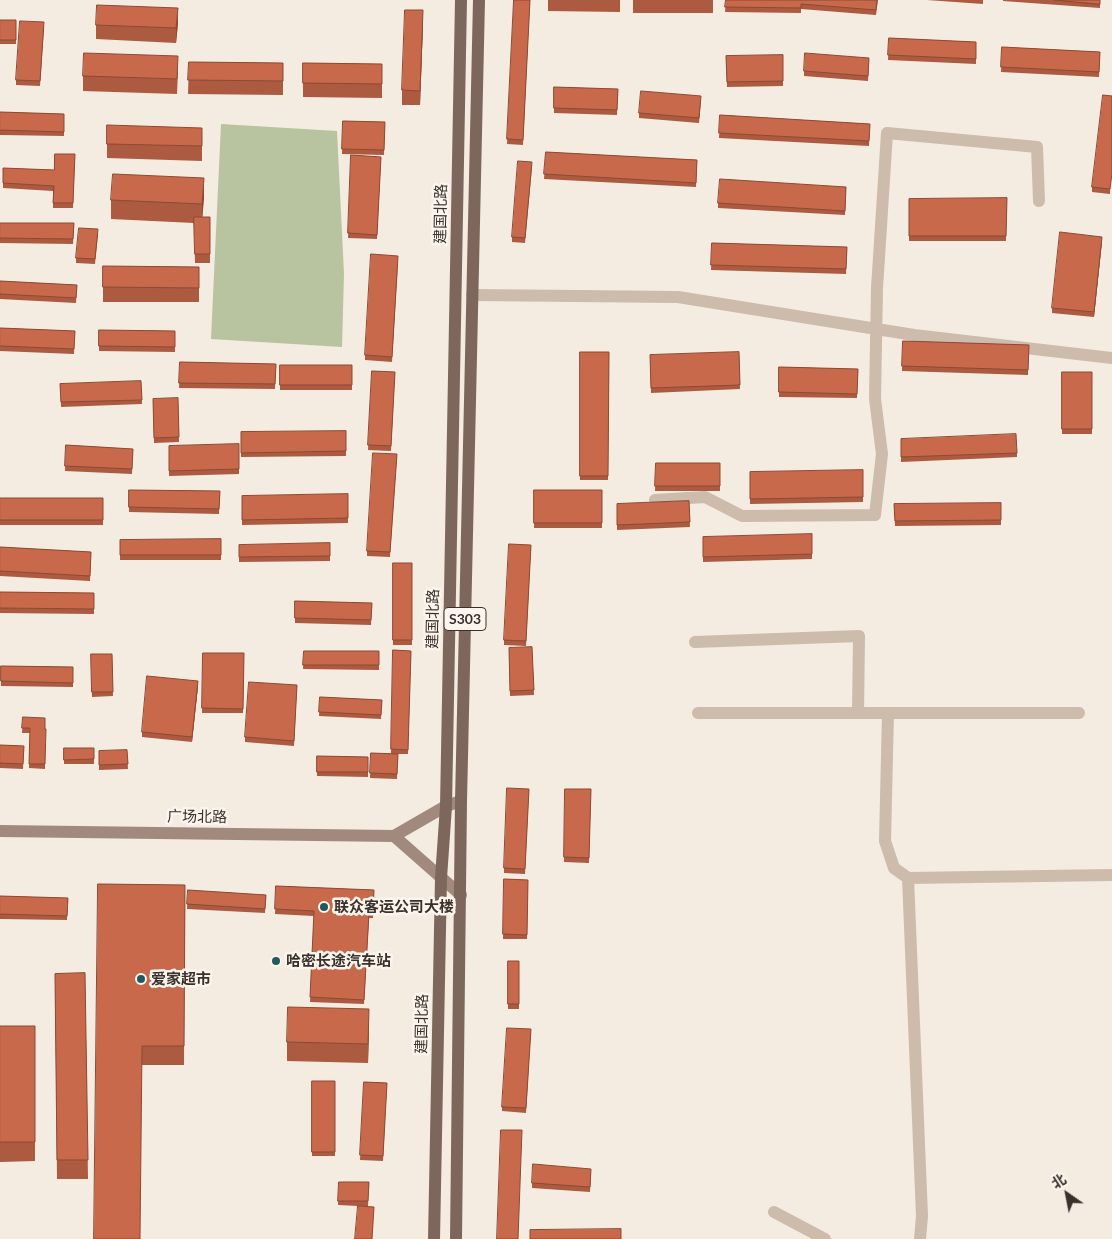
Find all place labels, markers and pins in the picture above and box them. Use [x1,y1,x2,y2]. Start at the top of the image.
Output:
place label: 联众客运公司大楼 [334,898,454,916]
marker: 联众客运公司大楼 [318,901,330,913]
place label: 哈密长途汽车站 [286,952,391,970]
marker: 哈密长途汽车站 [270,955,282,967]
place label: 爱家超市 [151,970,211,988]
marker: 爱家超市 [135,973,147,985]

